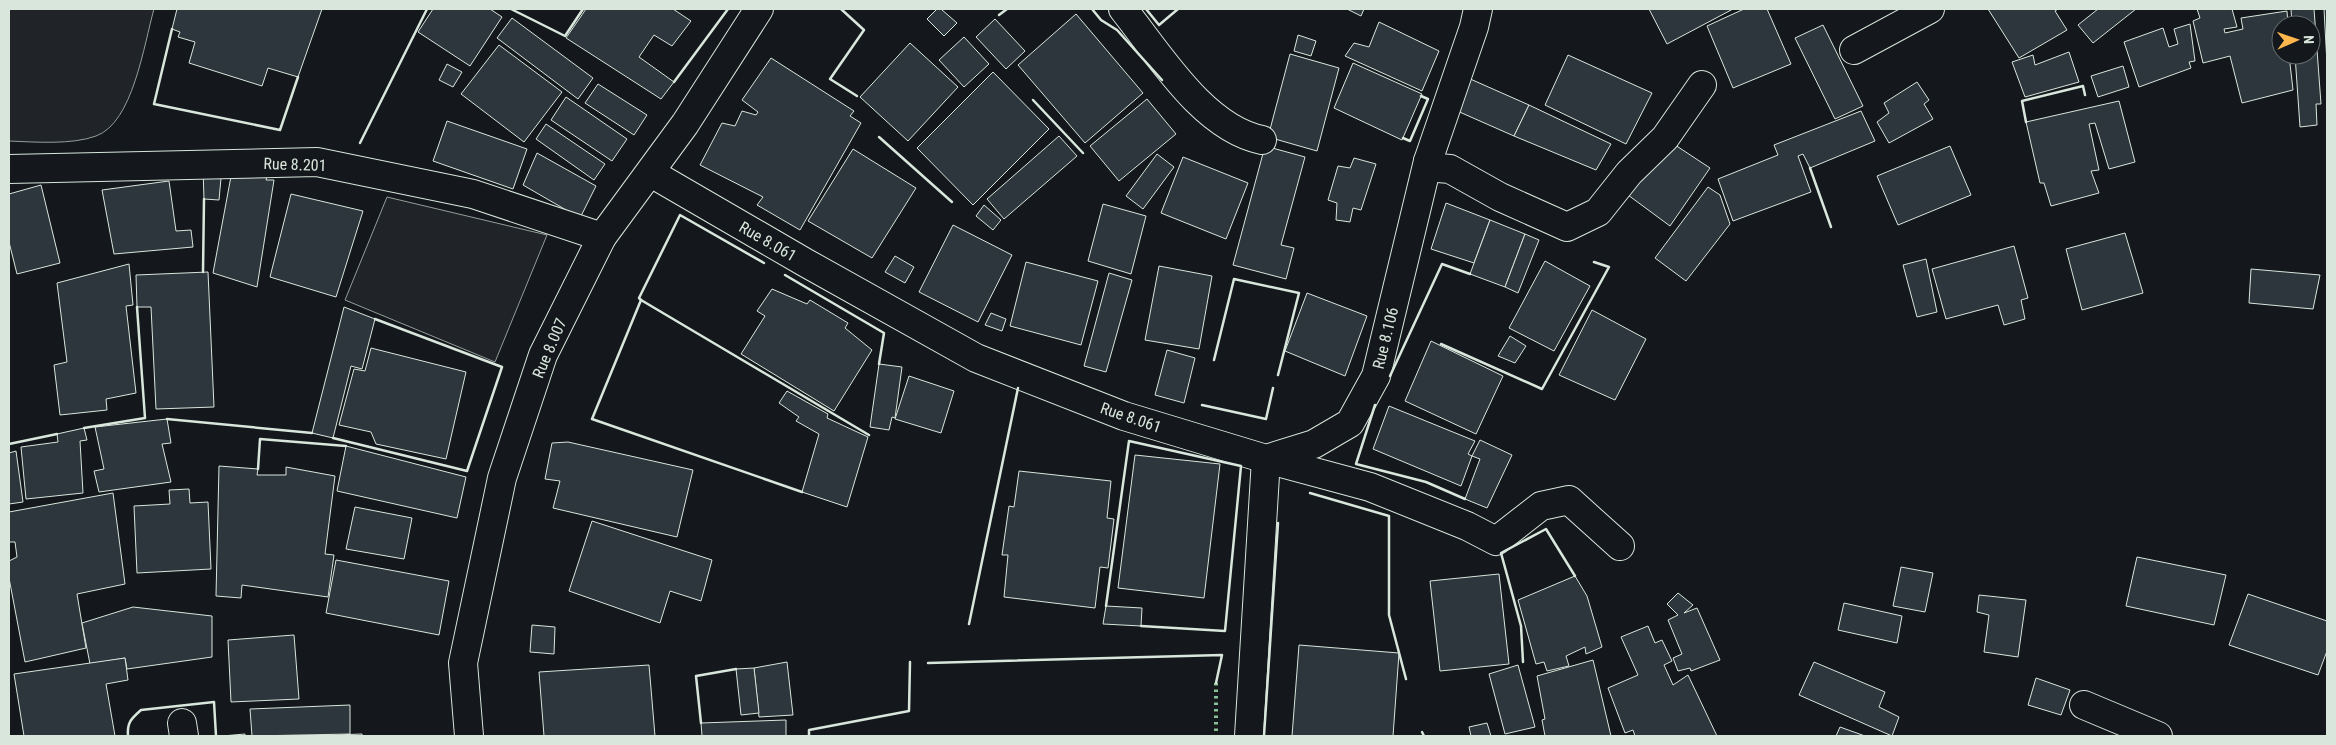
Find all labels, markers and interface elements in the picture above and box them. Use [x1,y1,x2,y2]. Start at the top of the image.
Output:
north arrow [2271,15,2321,65]
text: N [2301,35,2317,44]
street label: Rue 8.201 [263,154,327,175]
street label: Rue 8.061 [736,217,800,265]
street label: Rue 8.106 [1369,305,1402,371]
street label: Rue 8.007 [528,315,571,381]
street label: Rue 8.061 [1098,398,1164,437]

